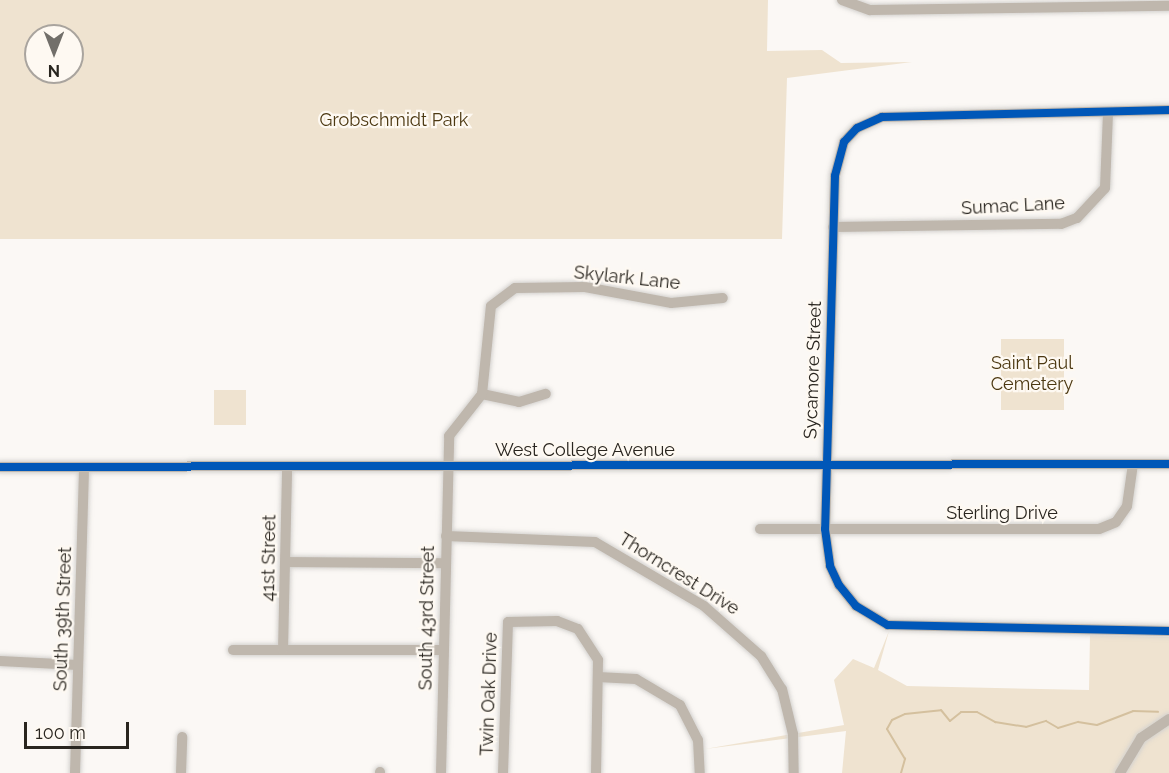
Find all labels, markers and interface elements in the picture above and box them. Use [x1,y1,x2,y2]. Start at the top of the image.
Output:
north arrow [24,24,84,84]
text: N [48,61,60,80]
park label: Grobschmidt Park [320,109,468,131]
street label: Sumac Lane [961,192,1065,220]
street label: Skylark Lane [573,262,681,294]
street label: Sycamore Street [800,301,826,439]
park label: Saint Paul Cemetery [991,353,1073,395]
street label: West College Avenue [495,439,675,461]
street label: Sterling Drive [946,502,1058,524]
street label: 41st Street [257,514,281,602]
street label: Thorncrest Drive [615,528,743,620]
street label: South 39th Street [50,546,76,692]
street label: South 43rd Street [415,546,439,690]
street label: Twin Oak Drive [476,632,502,756]
scale bar [27,710,132,748]
text: 100 m [35,722,86,743]

